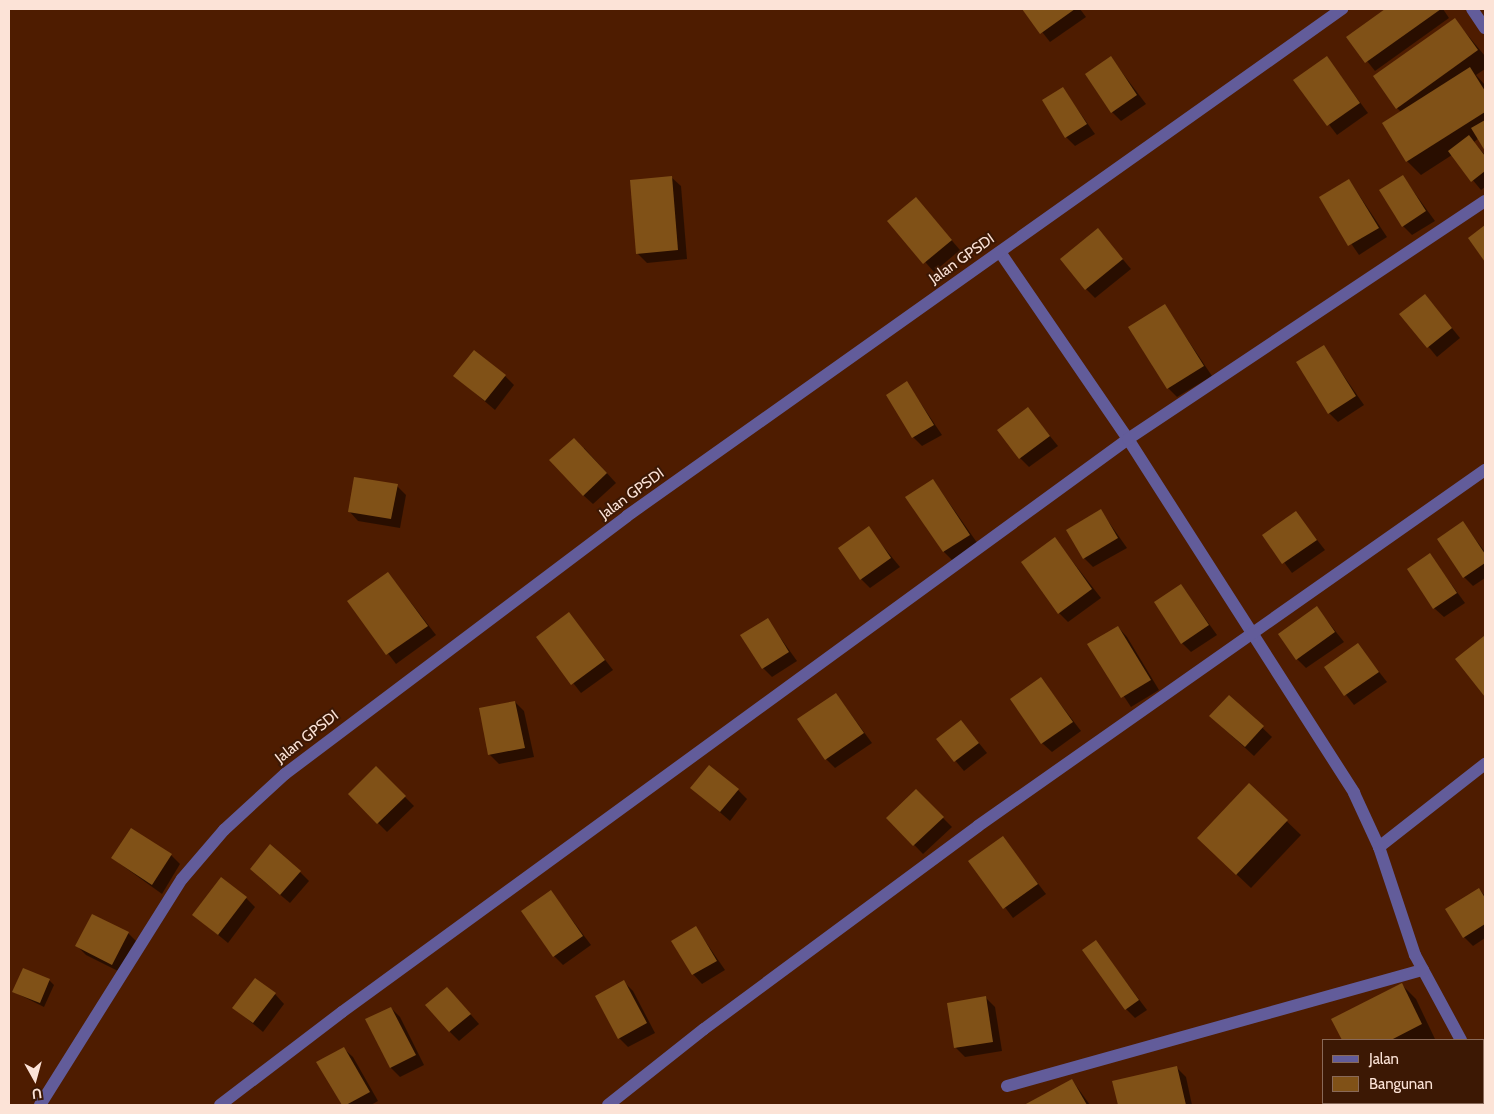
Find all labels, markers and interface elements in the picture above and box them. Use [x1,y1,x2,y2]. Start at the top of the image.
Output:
street label: Jalan GPSDI [926,230,998,288]
street label: Jalan GPSDI [596,465,668,523]
street label: Jalan GPSDI [272,707,342,767]
legend [1322,1039,1484,1104]
text: Jalan [1369,1050,1399,1068]
north arrow [10,1054,60,1104]
text: Bangunan [1369,1075,1433,1093]
text: U [31,1084,43,1103]

